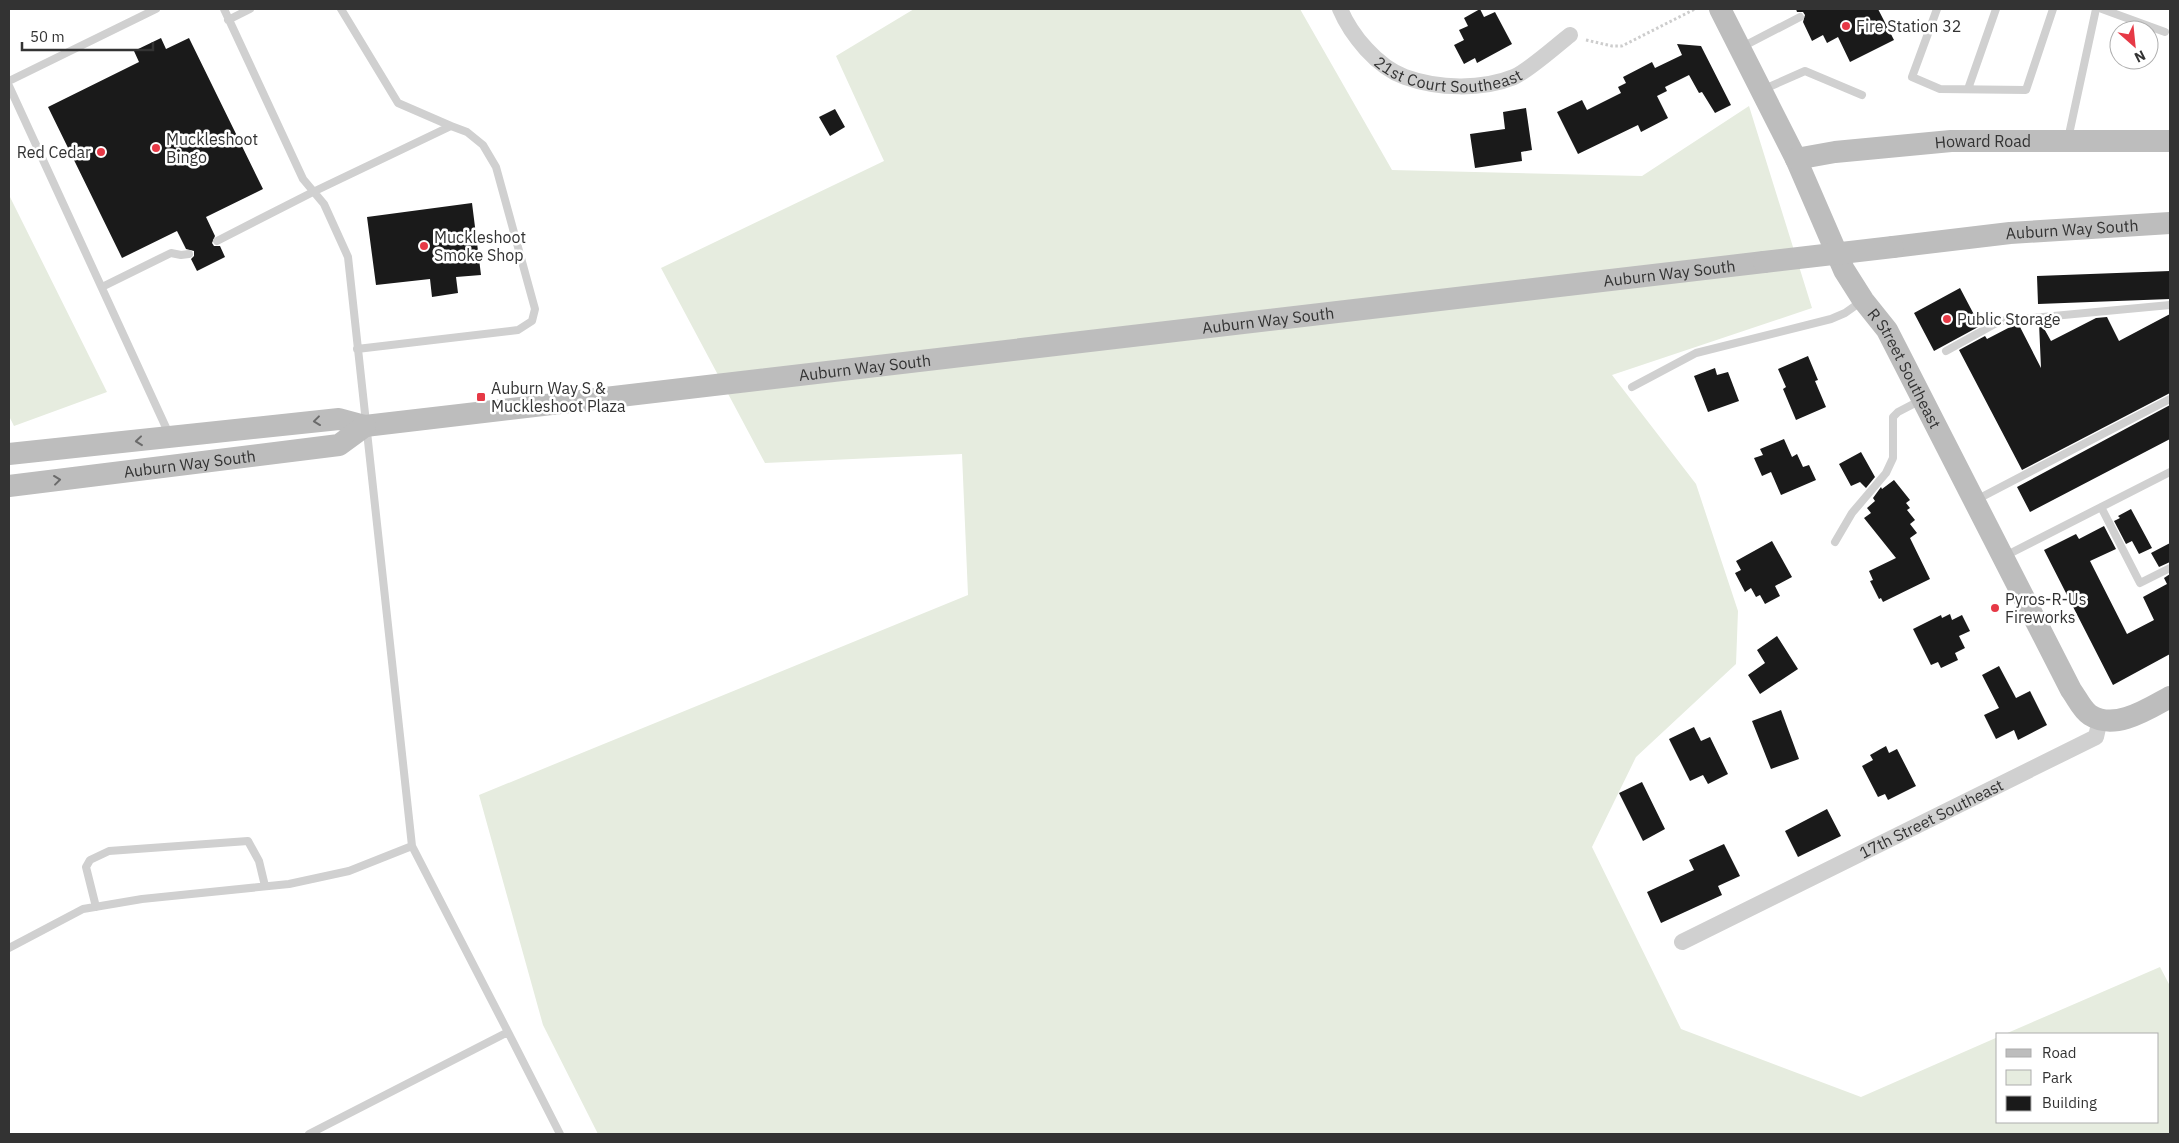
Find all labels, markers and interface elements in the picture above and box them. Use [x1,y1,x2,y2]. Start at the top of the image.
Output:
place label: Fire Station 32 [1856,16,1961,36]
scale bar [22,20,154,52]
marker: Fire Station 32 [1840,20,1852,32]
north arrow [2109,20,2159,70]
text: 50 m [30,27,65,46]
text: N [2131,46,2149,67]
street label: 21st Court Southeast [1370,52,1526,96]
place label: Muckleshoot Bingo [166,129,258,167]
street label: Howard Road [1934,131,2031,153]
place label: Red Cedar [17,142,91,162]
marker: Muckleshoot Bingo [150,142,162,154]
marker: Red Cedar [95,146,107,158]
street label: Auburn Way South [2005,215,2139,243]
place label: Muckleshoot Smoke Shop [434,227,526,265]
marker: Muckleshoot Smoke Shop [418,240,430,252]
street label: Auburn Way South [1602,255,1736,291]
street label: Auburn Way South [1201,302,1335,338]
street label: R Street Southeast [1863,304,1946,432]
place label: Public Storage [1957,309,2061,329]
marker: Public Storage [1941,313,1953,325]
street label: Auburn Way South [798,350,932,385]
place label: Auburn Way S & Muckleshoot Plaza [491,378,626,416]
marker: Auburn Way S & Muckleshoot Plaza [475,391,487,403]
one-way arrow [313,415,321,426]
one-way arrow [134,435,142,446]
street label: Auburn Way South [122,445,257,482]
one-way arrow [53,475,61,486]
place label: Pyros-R-Us Fireworks [2005,589,2086,627]
marker: Pyros-R-Us Fireworks [1989,602,2001,614]
street label: 17th Street Southeast [1856,775,2006,863]
legend [1996,1033,2159,1123]
text: Road [2042,1043,2077,1062]
text: Park [2042,1068,2072,1087]
text: Building [2042,1093,2097,1112]

